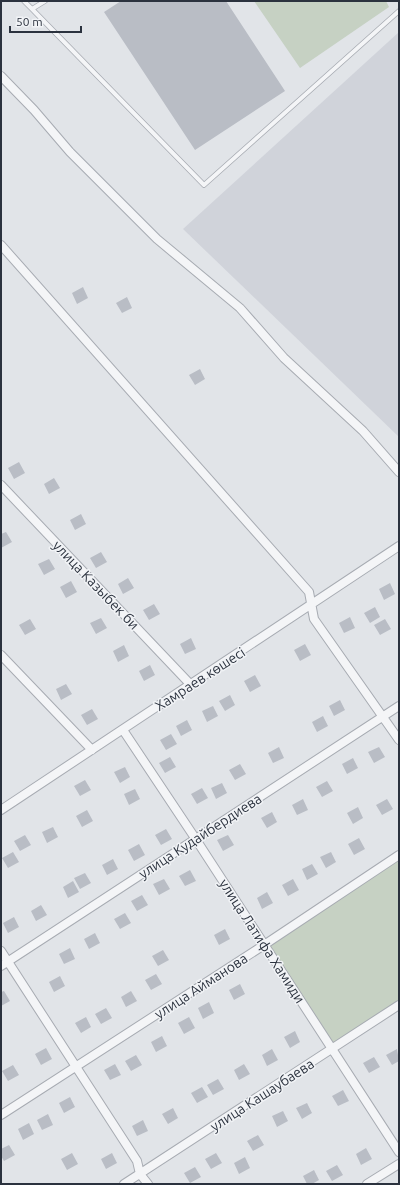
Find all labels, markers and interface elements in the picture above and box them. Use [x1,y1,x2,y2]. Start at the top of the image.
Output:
scale bar [10,8,81,34]
text: 50 m [16,15,43,28]
street label: улица Казыбек би [50,537,142,633]
street label: Хамраев көшесі [152,644,248,714]
street label: улица Кудайбердиева [136,790,264,882]
street label: улица Латифа Хамиди [216,876,308,1006]
street label: улица Айманова [152,950,250,1022]
street label: улица Кашаубаева [207,1055,317,1135]

